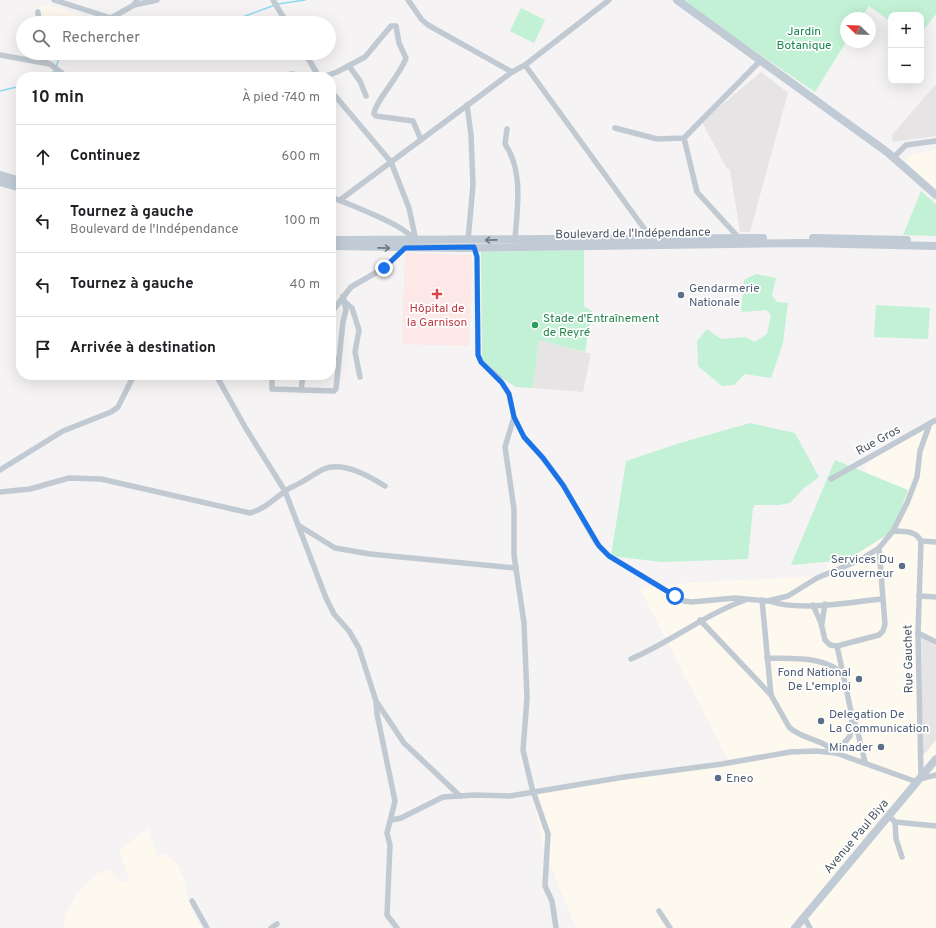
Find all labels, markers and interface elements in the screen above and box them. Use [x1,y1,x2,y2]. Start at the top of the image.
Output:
north arrow [840,12,876,48]
map controls [888,12,924,84]
button: + [888,12,924,48]
search box [16,16,336,60]
park label: Jardin Botanique [776,24,832,54]
icon: search [30,27,52,49]
text: Rechercher [62,29,140,48]
button: − [888,48,924,84]
text: 10 min [32,87,84,109]
text: À pied · 740 m [242,90,320,106]
icon: ahead [32,146,54,168]
text: Continuez [70,147,140,166]
text: 600 m [282,149,320,165]
text: Tournez à gauche [70,203,194,222]
icon: left [32,210,54,232]
text: 100 m [284,213,320,229]
text: Boulevard de l'Indépendance [70,222,239,238]
street label: Boulevard de l'Indépendance [555,225,711,243]
one-way arrow [485,236,498,244]
one-way arrow [377,244,390,251]
route end [375,259,393,277]
icon: left [32,274,54,296]
text: Tournez à gauche [70,275,194,294]
text: 40 m [290,277,320,293]
place label: Gendarmerie Nationale [689,281,760,311]
marker: Hôpital de la Garnison [431,288,443,300]
marker: Gendarmerie Nationale [676,290,686,300]
place label: Hôpital de la Garnison [407,301,467,331]
place label: Stade d'Entraînement de Reyré [543,311,659,341]
marker: Stade d'Entraînement de Reyré [530,320,540,330]
icon: arrive [32,338,54,360]
text: Arrivée à destination [70,339,216,358]
street label: Rue Gros [853,422,904,460]
place label: Services Du Gouverneur [830,552,894,582]
marker: Services Du Gouverneur [897,561,907,571]
route start [666,587,684,605]
street label: Rue Gauchet [900,624,918,694]
place label: Fond National De L'emploi [778,665,851,695]
marker: Fond National De L'emploi [854,674,864,684]
place label: Delegation De La Communication [829,707,929,737]
marker: Delegation De La Communication [816,716,826,726]
place label: Minader [829,740,873,756]
marker: Minader [876,742,886,752]
place label: Eneo [726,771,754,787]
marker: Eneo [713,773,723,783]
street label: Avenue Paul Biya [821,796,893,877]

